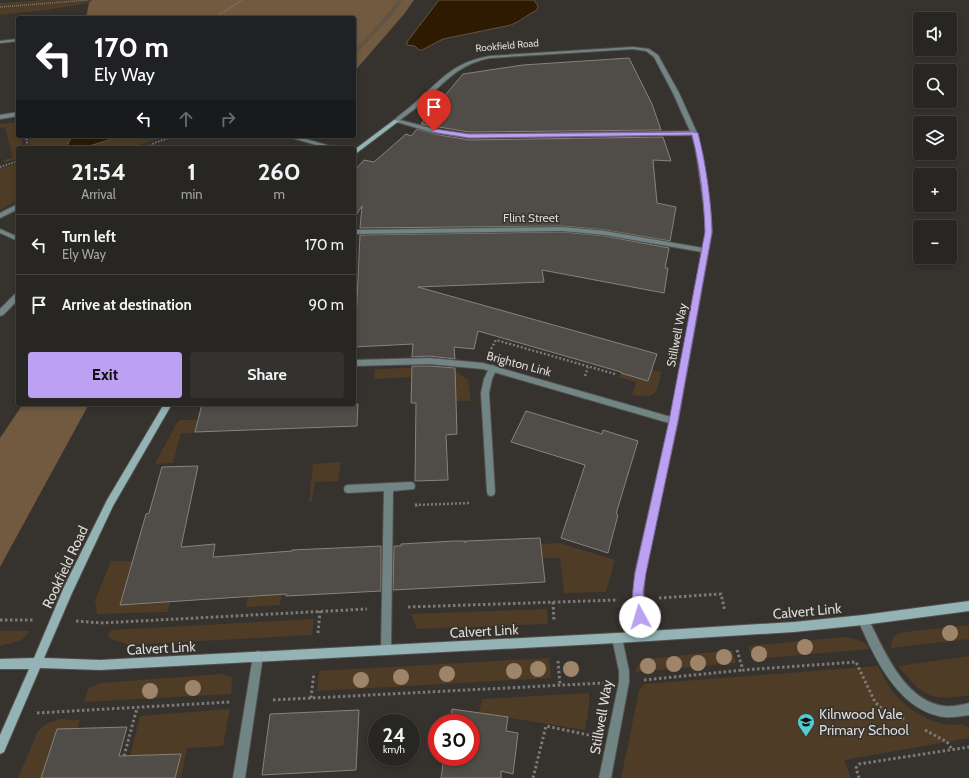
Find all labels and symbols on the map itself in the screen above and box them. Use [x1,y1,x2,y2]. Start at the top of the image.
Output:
street label: Rookfield Road [475,36,539,55]
pin [417,90,451,131]
street label: Flint Street [503,210,559,225]
street label: Stillwell Way [663,302,690,368]
street label: Brighton Link [485,348,554,380]
street label: Rookfield Road [38,523,92,611]
position arrow [619,596,661,638]
street label: Calvert Link [772,599,843,623]
street label: Calvert Link [449,620,520,642]
street label: Calvert Link [126,637,197,659]
street label: Stillwell Way [586,678,616,756]
place label: Kilnwood Vale Primary School [819,705,909,739]
school or university icon: Kilnwood Vale Primary School [796,712,816,737]
speed limit sign: 30 [428,714,480,766]

